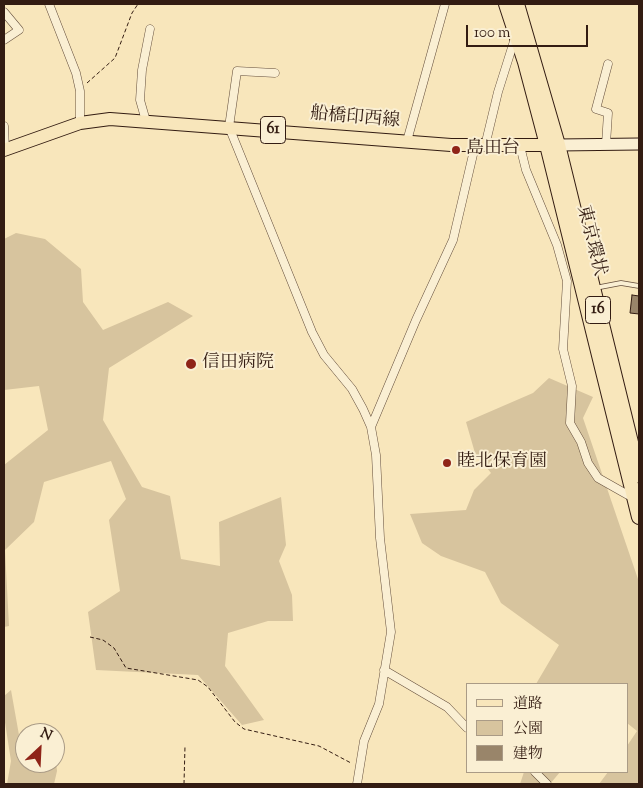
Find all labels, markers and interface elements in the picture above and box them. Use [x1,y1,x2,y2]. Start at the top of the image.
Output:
scale bar [468,15,590,47]
text: 100 m [474,23,510,44]
street label: 船橋印西線 [309,104,401,134]
road number: 61 [260,116,286,144]
place label: 島田台 [466,139,520,161]
marker: 島田台 [450,144,462,156]
street label: 東京環状 [571,203,609,279]
road number: 16 [586,296,610,324]
place label: 信田病院 [202,353,274,375]
marker: 信田病院 [184,357,198,371]
place label: 睦北保育園 [457,452,547,474]
marker: 睦北保育園 [441,457,453,469]
legend [466,683,628,773]
text: 道路 [513,694,543,715]
text: 公園 [513,719,543,740]
north arrow [15,723,65,773]
text: N [37,724,55,747]
text: 建物 [513,744,543,765]

